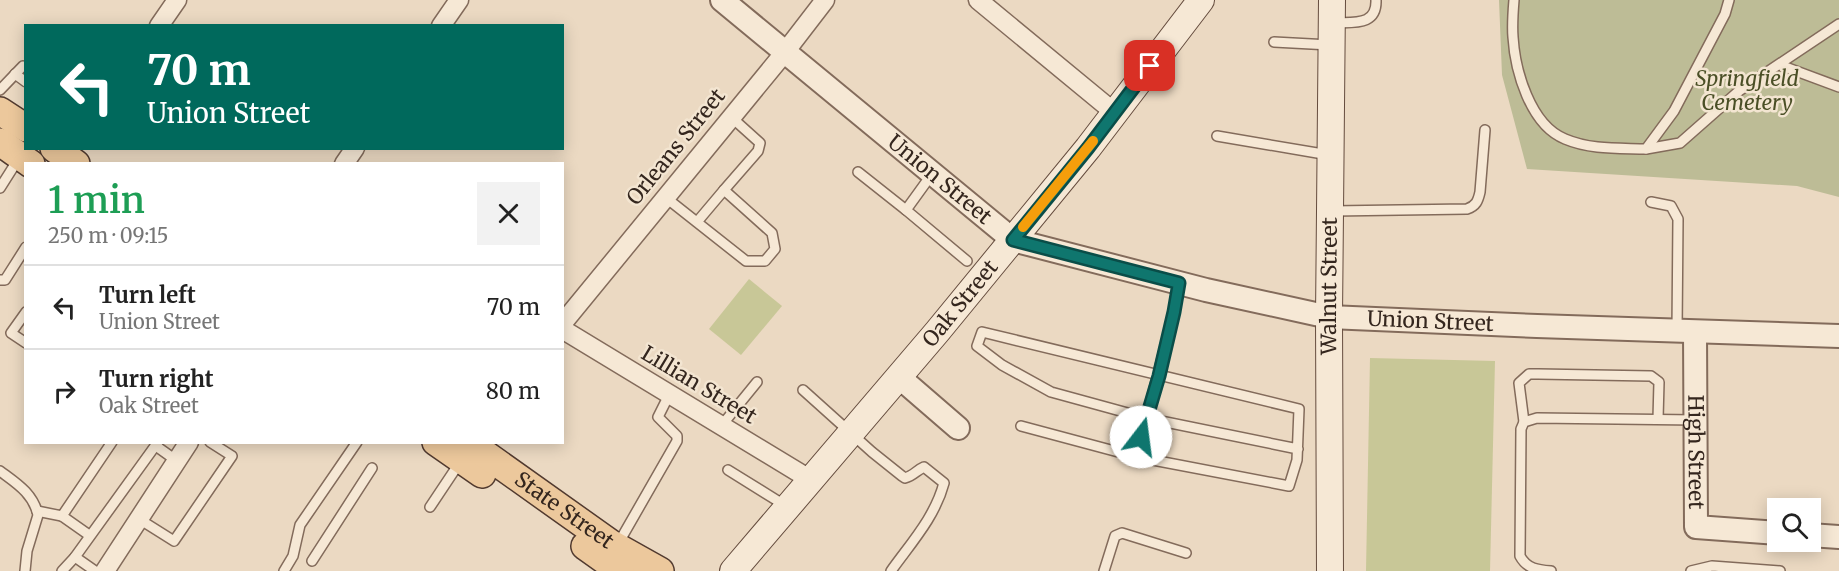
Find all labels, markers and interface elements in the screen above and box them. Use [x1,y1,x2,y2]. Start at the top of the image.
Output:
pin [1124,40,1175,91]
text: 70 m [147,44,251,96]
icon: left [48,48,126,126]
icon: arrive [1133,49,1166,82]
park label: Springfield Cemetery [1695,65,1799,116]
street label: Orleans Street [620,83,731,210]
text: Union Street [147,96,310,130]
street label: Union Street [882,128,997,230]
text: 1 min [48,178,145,223]
button: close [477,182,540,245]
street label: Walnut Street [1315,217,1343,356]
text: 250 m · 09:15 [48,223,169,248]
street label: Oak Street [916,254,1004,352]
text: Turn left [99,281,196,309]
icon: left [48,291,81,324]
text: 70 m [487,293,540,321]
street label: Union Street [1366,305,1494,337]
text: Union Street [99,309,220,334]
street label: Lillian Street [637,340,762,430]
text: Turn right [99,365,213,393]
icon: right [48,375,81,408]
text: 80 m [486,377,540,405]
text: Oak Street [99,393,199,418]
street label: High Street [1682,395,1710,509]
position arrow [1109,405,1173,469]
street label: State Street [509,465,619,555]
map controls [1767,498,1821,552]
button: search [1767,498,1821,552]

